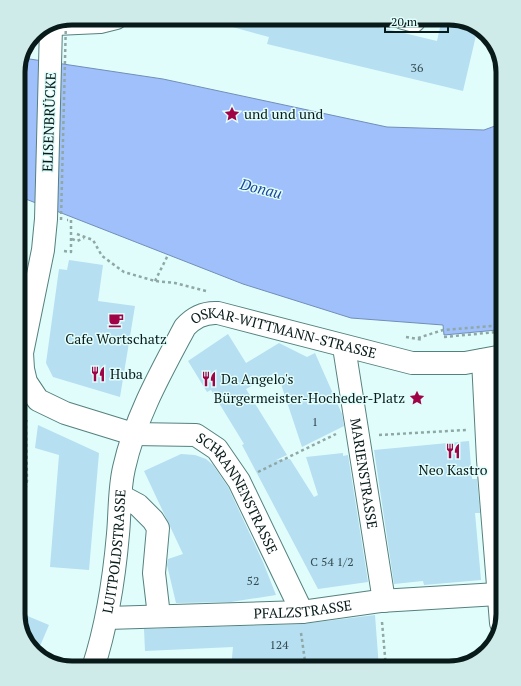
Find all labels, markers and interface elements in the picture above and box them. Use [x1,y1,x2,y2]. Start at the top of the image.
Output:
scale bar [385,8,448,34]
text: 20 m [391,14,418,29]
house number: 36 [411,60,424,75]
street label: ELISENBRÜCKE [37,72,60,172]
place label: und und und [244,104,323,123]
place icon: und und und [223,105,241,123]
water label: Donau [237,173,284,203]
street label: OSKAR-WITTMANN-STRASSE [187,303,379,362]
cafe icon: Cafe Wortschatz [107,311,125,329]
place label: Cafe Wortschatz [65,329,167,348]
place label: Huba [110,364,143,383]
restaurant icon: Huba [89,365,107,383]
place label: Da Angelo's [221,369,294,388]
restaurant icon: Da Angelo's [200,370,218,388]
place label: Bürgermeister-Hocheder-Platz [214,388,405,407]
place icon: Bürgermeister-Hocheder-Platz [408,389,426,407]
house number: 1 [312,414,318,429]
street label: MARIENSTRASSE [346,417,382,530]
street label: SCHRANNENSTRASSE [193,428,283,557]
restaurant icon: Neo Kastro [444,442,462,460]
place label: Neo Kastro [419,460,488,479]
street label: LUITPOLDSTRASSE [97,489,130,615]
house number: C 54 1/2 [310,554,354,569]
house number: 52 [247,573,259,588]
street label: PFALZSTRASSE [253,595,353,622]
house number: 124 [269,637,289,652]

